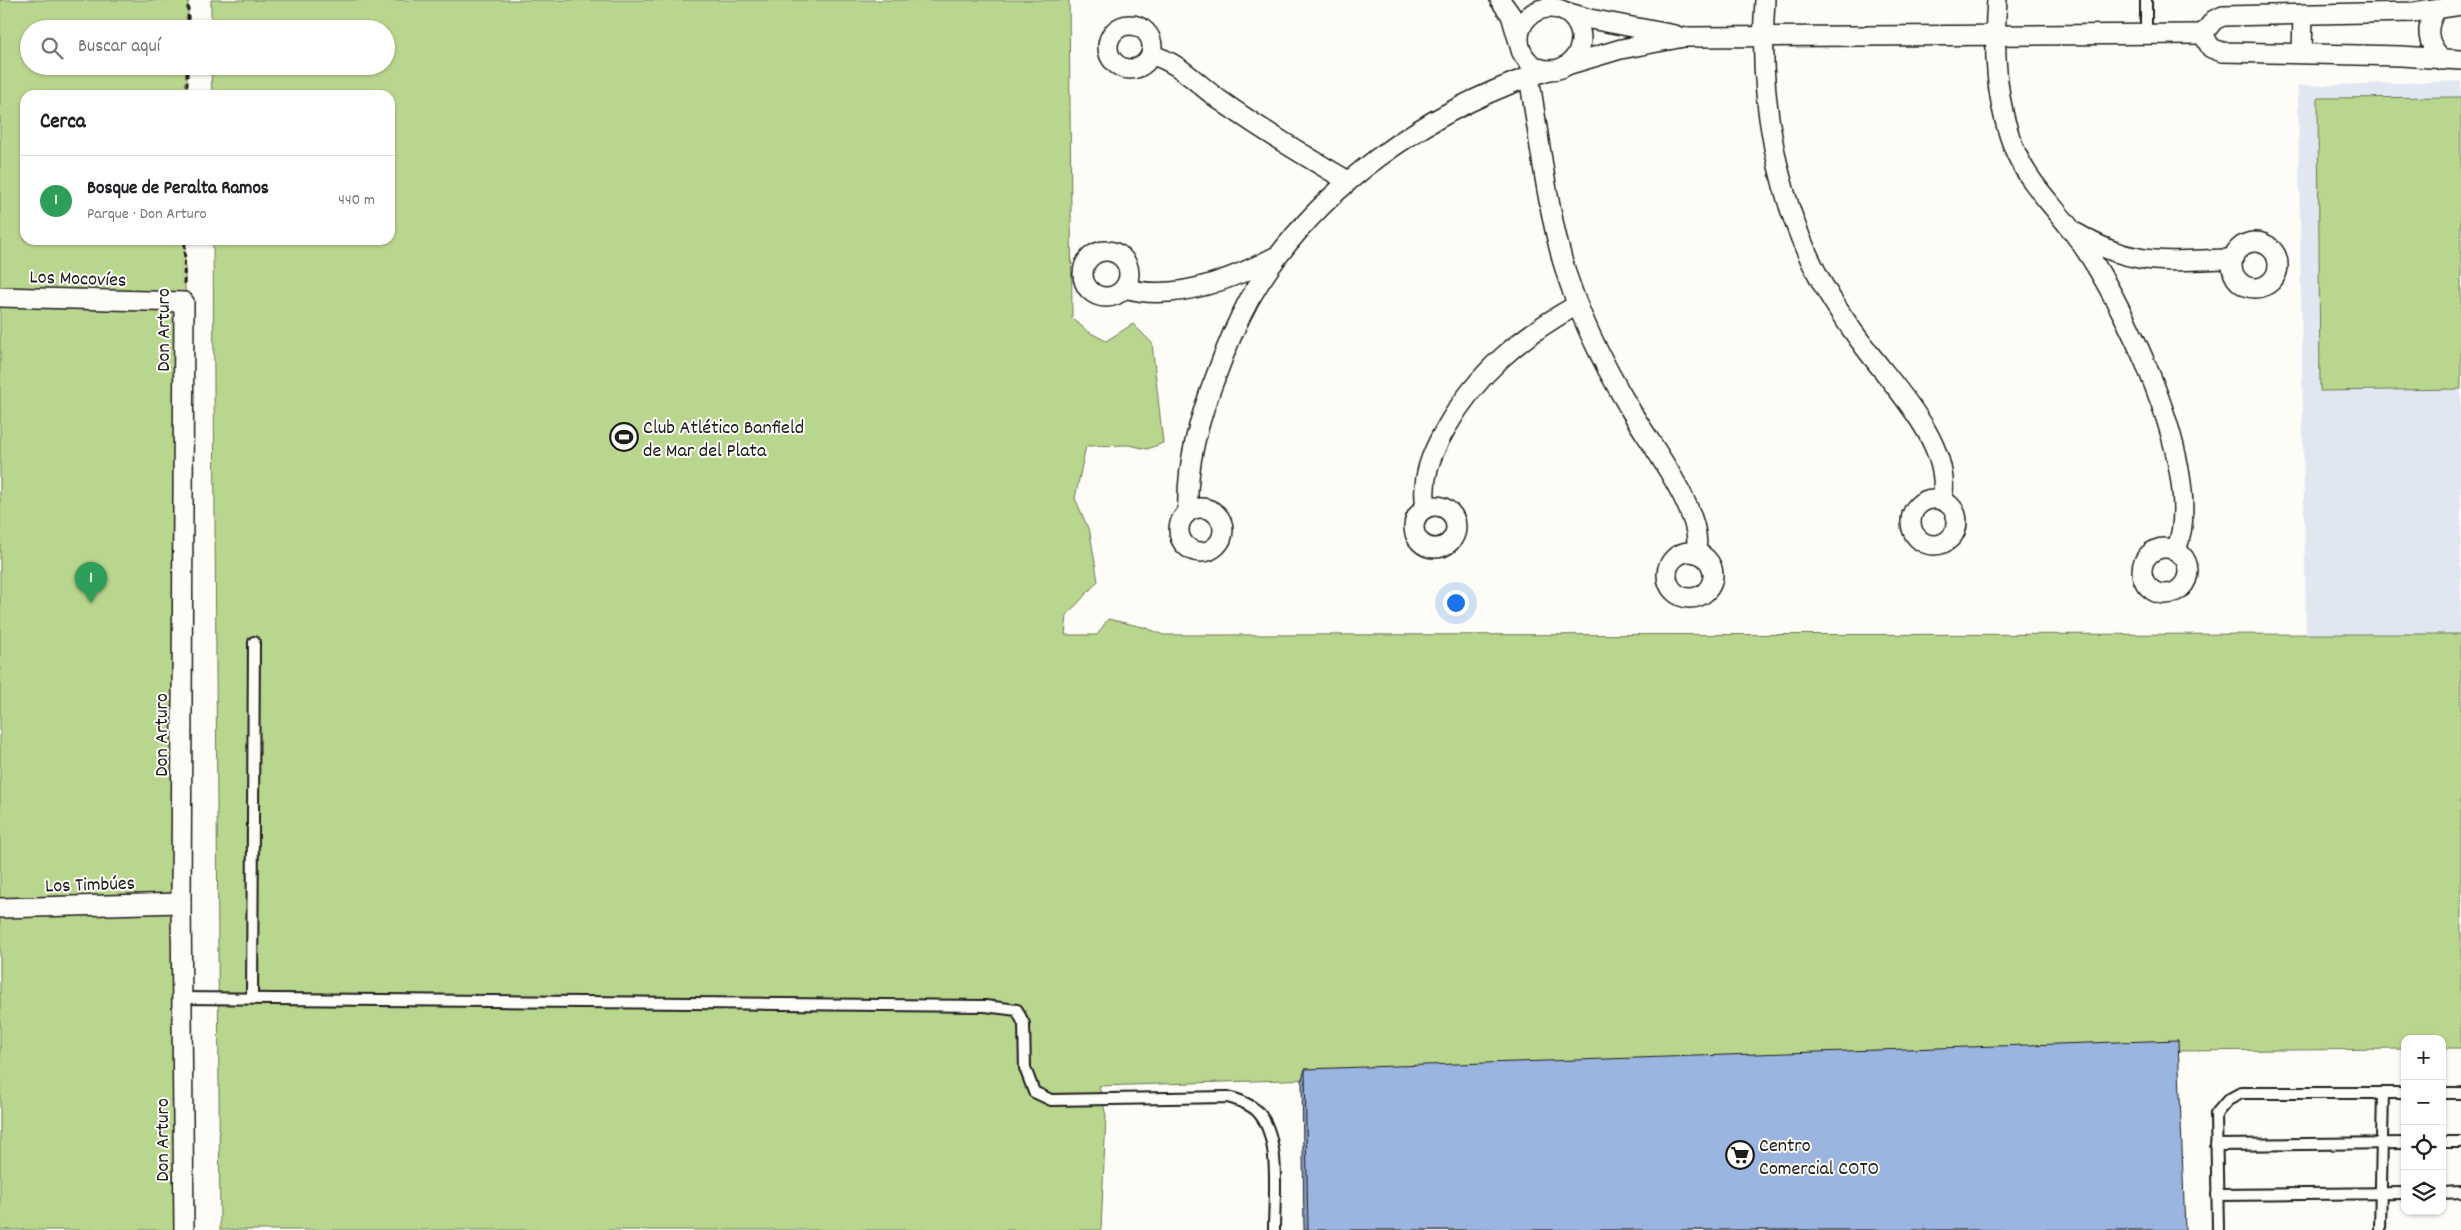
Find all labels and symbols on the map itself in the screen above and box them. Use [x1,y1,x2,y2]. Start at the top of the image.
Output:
street label: Los Mocovíes [29,264,127,296]
street label: Don Arturo [151,288,179,372]
place label: Club Atlético Banfield de Mar del Plata [643,415,804,466]
sports icon: Club Atlético Banfield de Mar del Plata [609,422,639,452]
pin: 1 [75,562,107,603]
your location [1443,590,1469,616]
street label: Don Arturo [149,693,177,777]
street label: Los Timbúes [45,870,136,902]
street label: Don Arturo [150,1098,178,1182]
place label: Centro Comercial COTO [1759,1133,1879,1184]
supermarket icon: Centro Comercial COTO [1725,1140,1755,1170]

